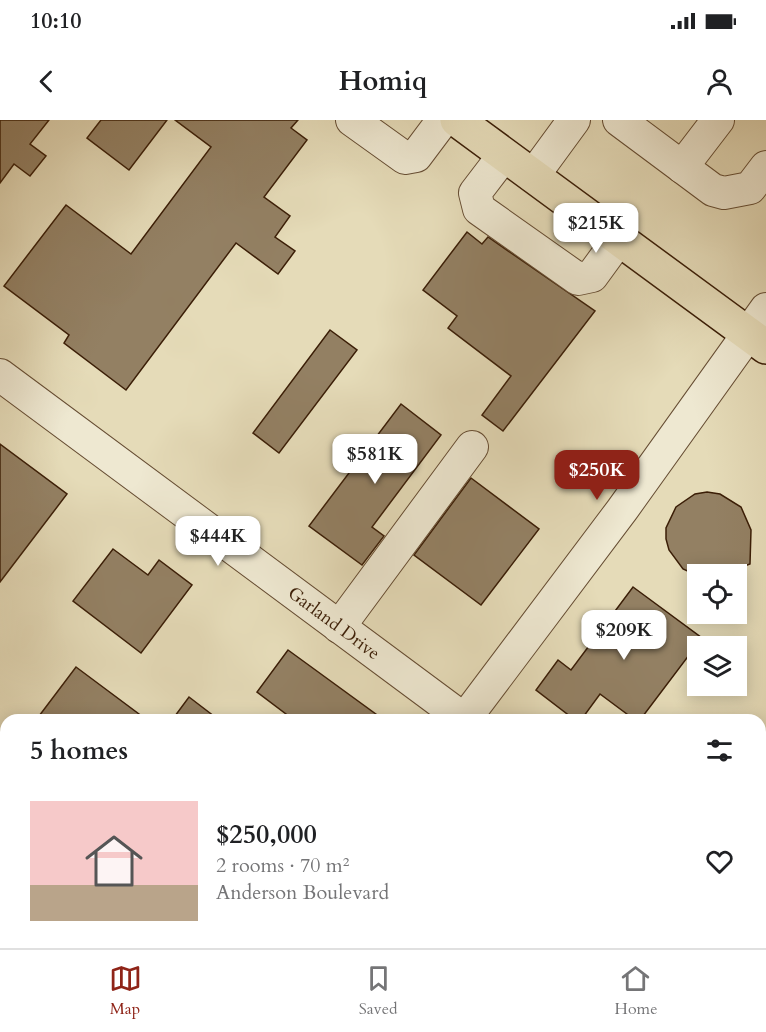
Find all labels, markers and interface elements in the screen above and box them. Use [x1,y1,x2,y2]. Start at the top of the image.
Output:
text: 10:10 [30,6,81,36]
text: Homiq [339,63,427,100]
icon: back [30,65,63,98]
icon: person [703,65,736,98]
pin: $215K [554,203,638,254]
text: $215K [567,209,625,236]
pin: $581K [333,434,417,485]
text: $581K [346,440,404,467]
pin: $250K [555,450,639,501]
text: $250K [568,456,626,483]
pin: $444K [176,516,260,567]
text: $444K [189,522,247,549]
map controls [687,564,747,696]
button: locate [687,564,747,624]
street label: Garland Drive [282,581,385,666]
pin: $209K [582,610,666,661]
text: $209K [595,616,653,643]
button: layers [687,636,747,696]
text: 5 homes [30,733,128,768]
icon: filters [703,734,736,767]
text: $250,000 [216,817,317,852]
icon: home [78,825,150,897]
icon: heart [703,845,736,878]
text: 2 rooms · 70 m² [216,852,349,879]
text: Anderson Boulevard [216,879,389,906]
tab: Map [109,962,142,1020]
tab: Saved [359,962,397,1020]
tab: Home [615,962,657,1020]

